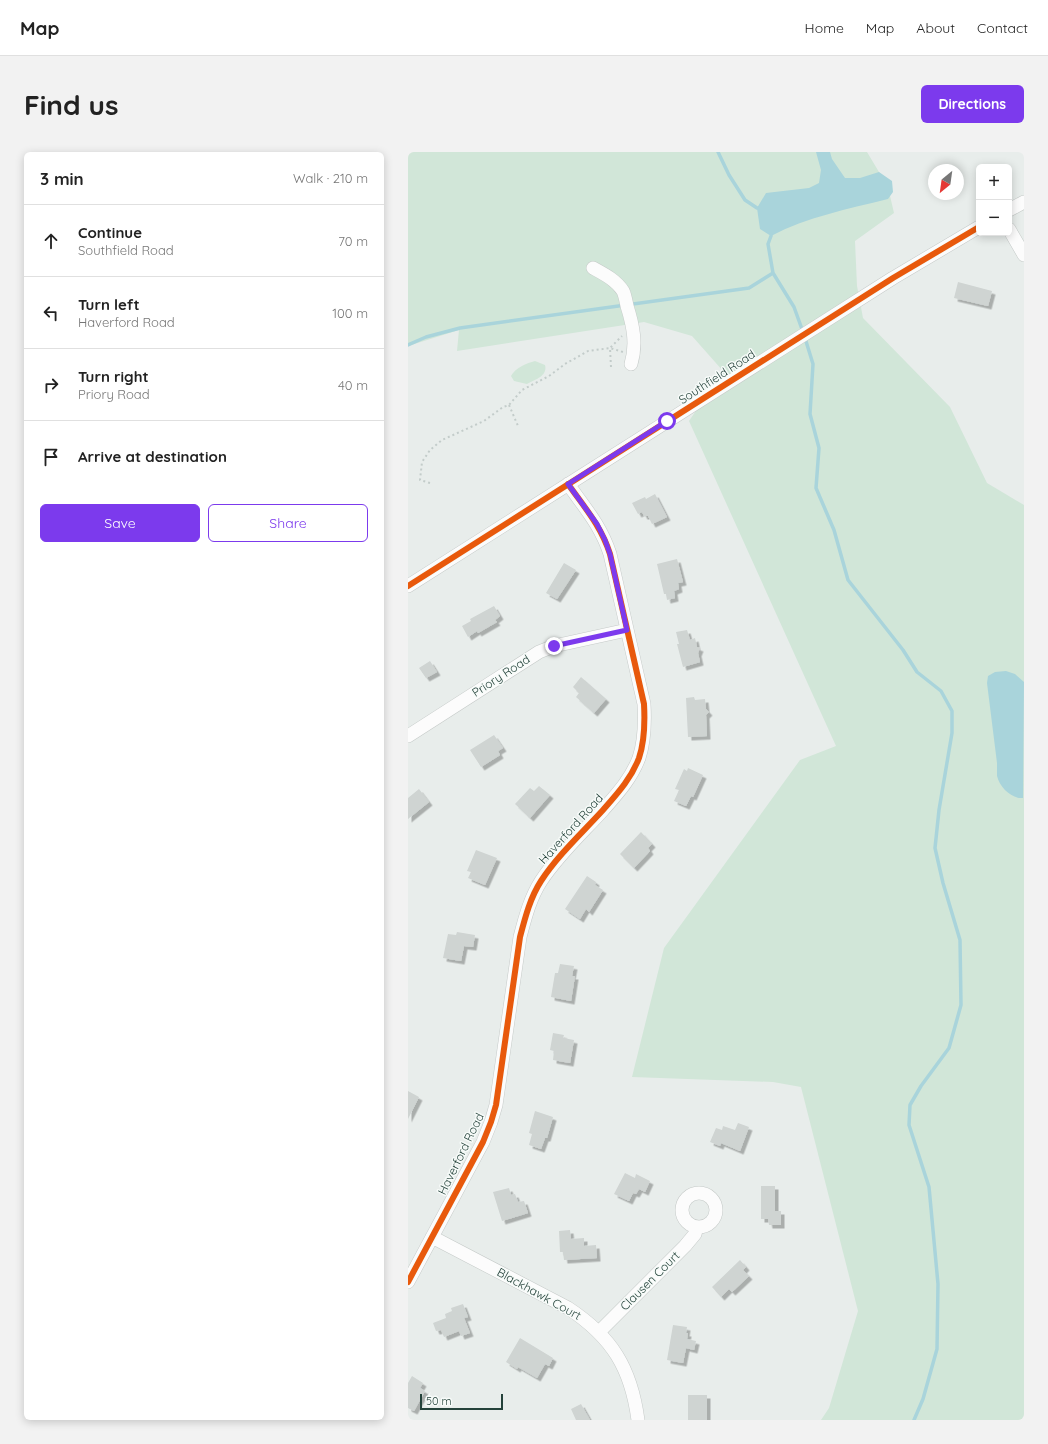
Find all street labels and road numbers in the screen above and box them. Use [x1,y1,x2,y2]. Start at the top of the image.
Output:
street label: Southfield Road [676,346,758,407]
street label: Priory Road [469,651,533,700]
street label: Haverford Road [535,790,606,867]
street label: Haverford Road [434,1110,487,1197]
street label: Clausen Court [617,1248,682,1313]
street label: Blackhawk Court [495,1264,584,1323]

